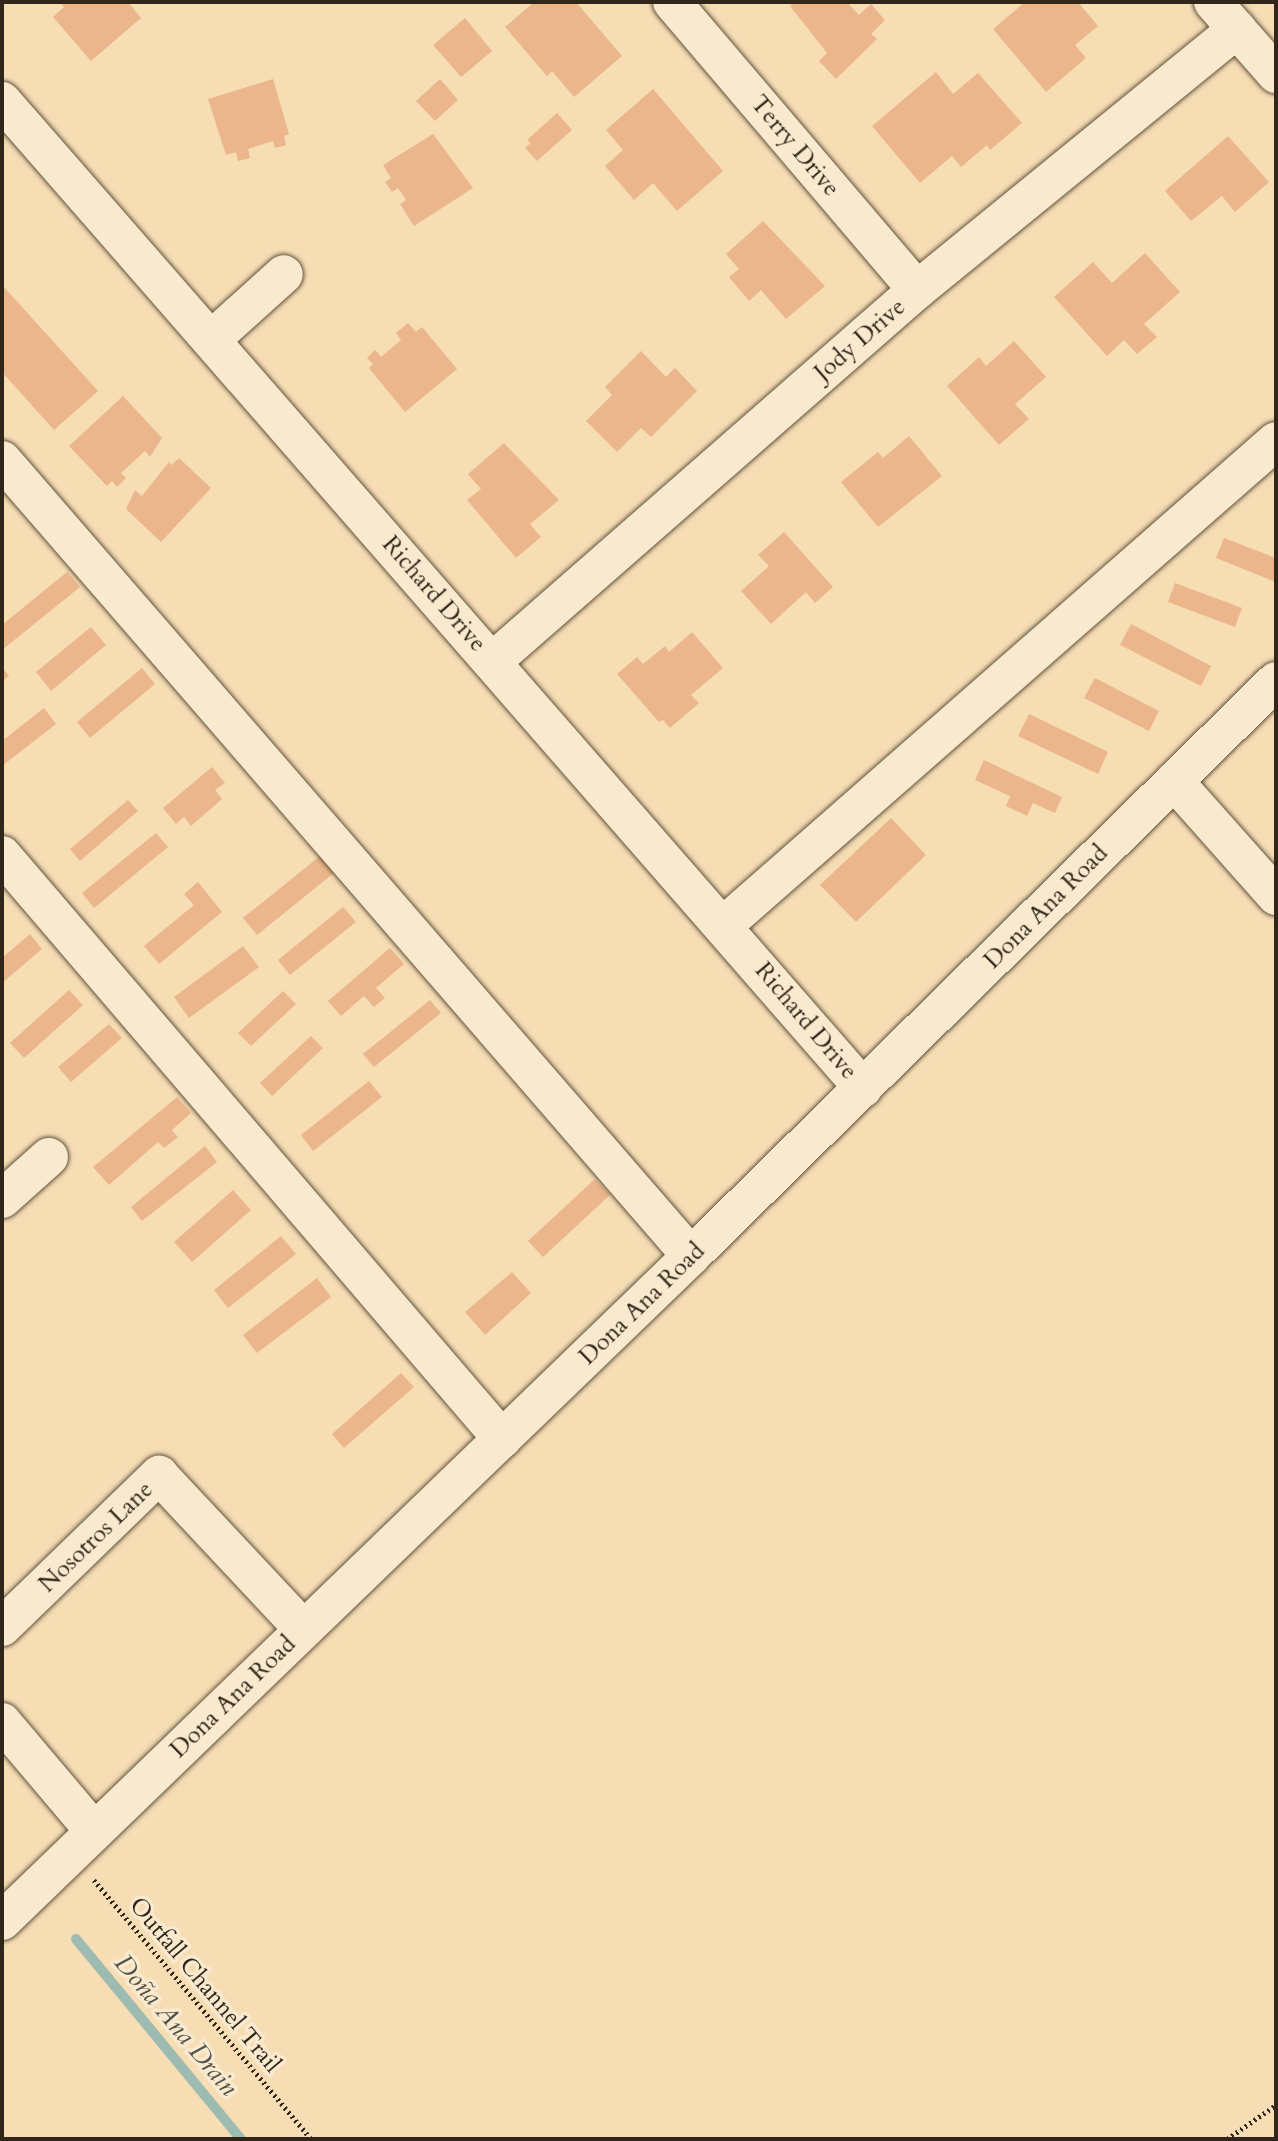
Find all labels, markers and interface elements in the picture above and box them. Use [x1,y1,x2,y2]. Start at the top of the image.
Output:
street label: Terry Drive [744,90,846,202]
street label: Jody Drive [809,293,911,387]
street label: Richard Drive [376,530,492,658]
street label: Dona Ana Road [978,839,1114,975]
street label: Richard Drive [749,957,863,1085]
street label: Dona Ana Road [573,1237,711,1371]
street label: Nosotros Lane [33,1475,159,1599]
street label: Dona Ana Road [164,1630,302,1764]
street label: Outfall Channel Trail [123,1891,287,2079]
water label: Doña Ana Drain [108,1948,244,2102]

